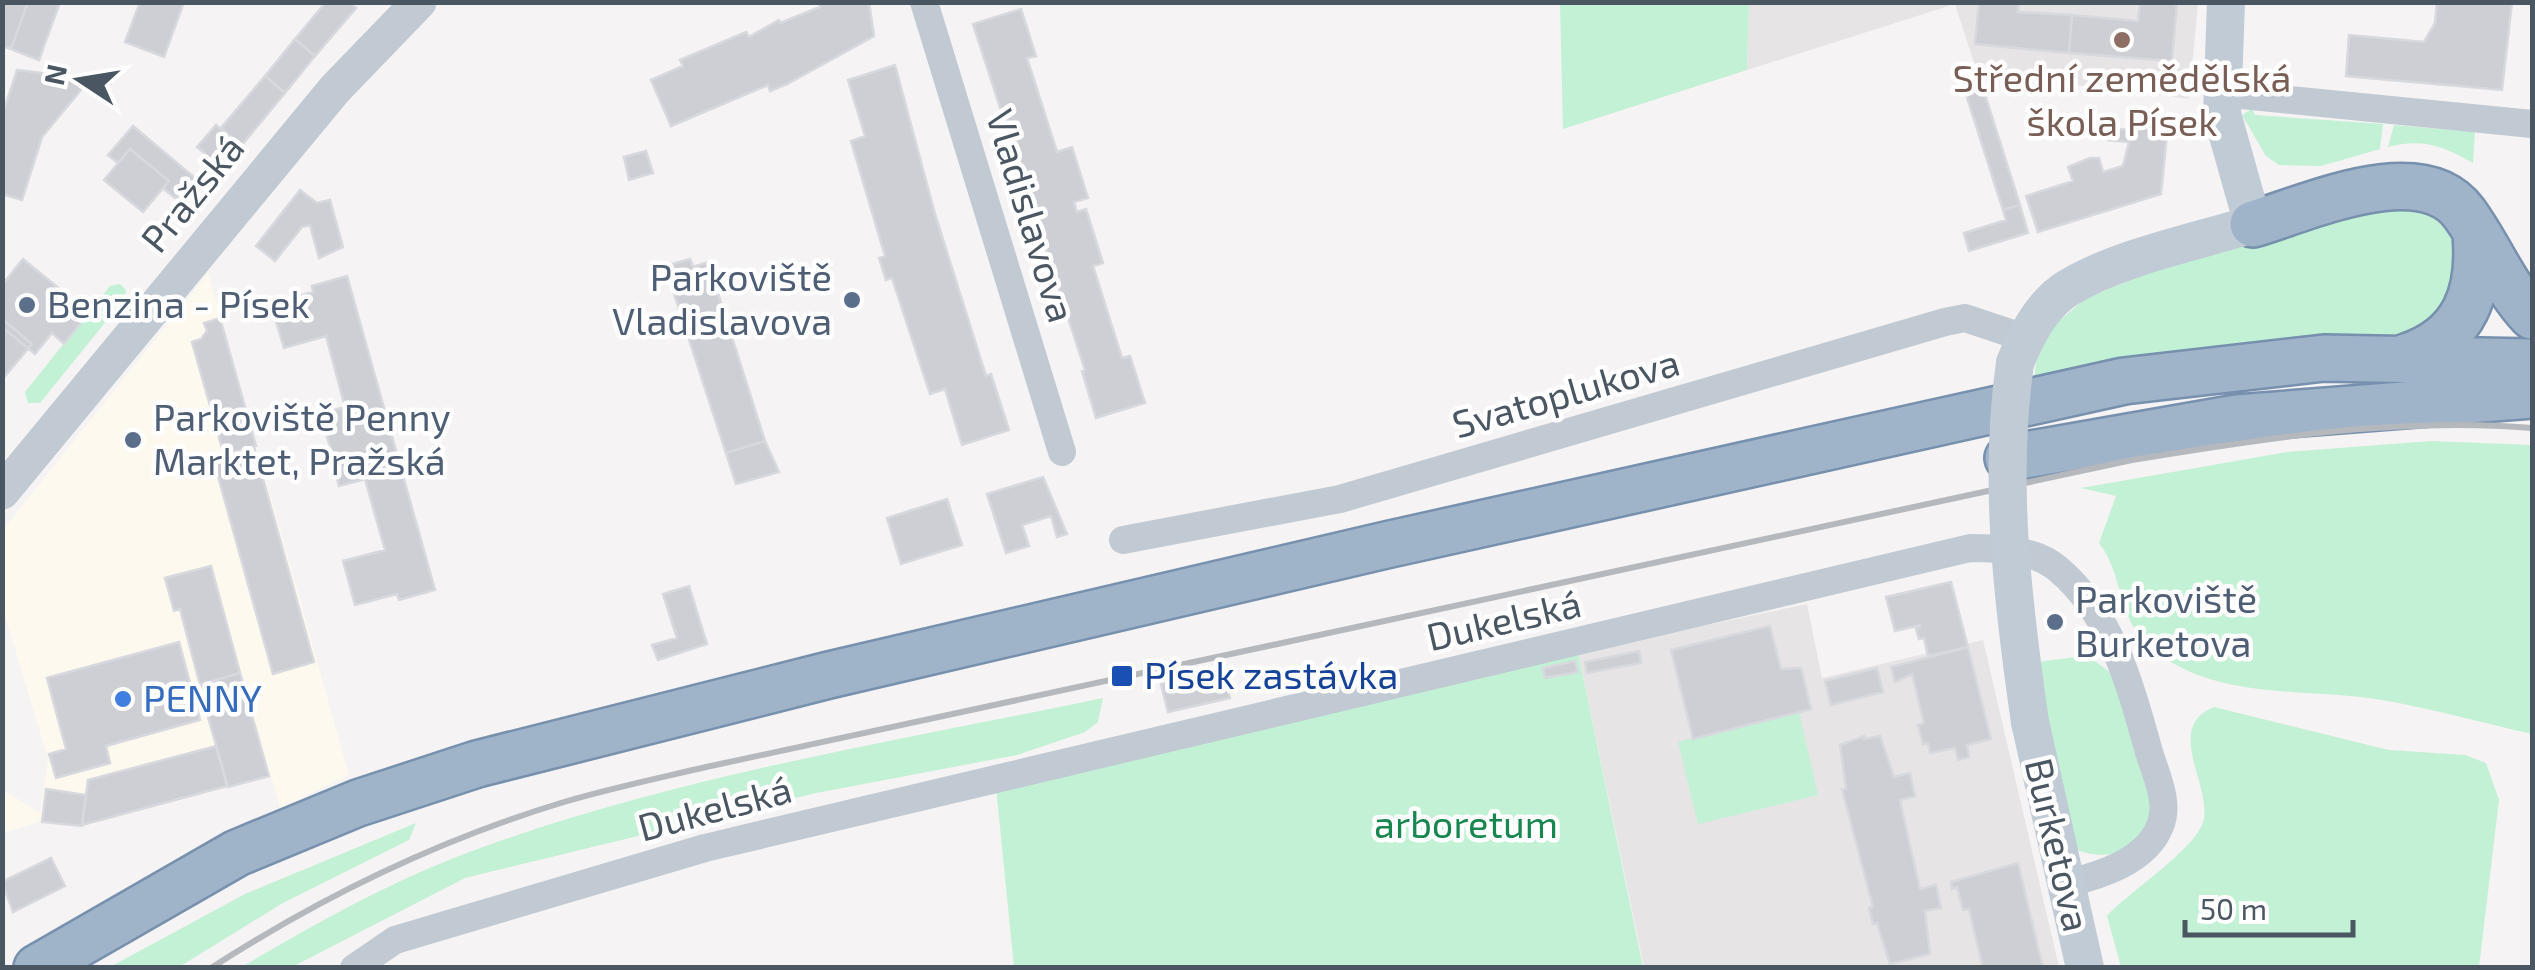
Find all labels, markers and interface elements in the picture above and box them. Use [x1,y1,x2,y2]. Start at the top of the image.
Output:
marker: Střední zemědělská škola Písek [2111,29,2133,51]
north arrow [30,30,130,130]
place label: Střední zemědělská škola Písek [1953,54,2291,144]
text: N [36,61,73,88]
street label: Vladislavova [978,103,1086,327]
street label: Pražská [130,125,253,261]
place label: Parkoviště Vladislavova [612,253,832,343]
place label: Benzina - Písek [47,280,310,326]
marker: Parkoviště Vladislavova [841,289,863,311]
marker: Benzina - Písek [16,294,38,316]
street label: Svatoplukova [1447,338,1684,446]
place label: Parkoviště Penny Marktet, Pražská [153,393,451,483]
marker: Parkoviště Penny Marktet, Pražská [122,429,144,451]
place label: Parkoviště Burketova [2075,575,2257,665]
street label: Dukelská [1422,579,1585,659]
marker: Parkoviště Burketova [2044,611,2066,633]
place label: Písek zastávka [1144,651,1398,697]
marker: Písek zastávka [1109,663,1135,689]
place label: PENNY [143,674,262,720]
marker: PENNY [112,688,134,710]
street label: Burketova [2017,753,2101,936]
street label: Dukelská [633,765,796,850]
park label: arboretum [1374,800,1558,846]
scale bar [2185,875,2352,937]
text: 50 m [2200,890,2267,926]

